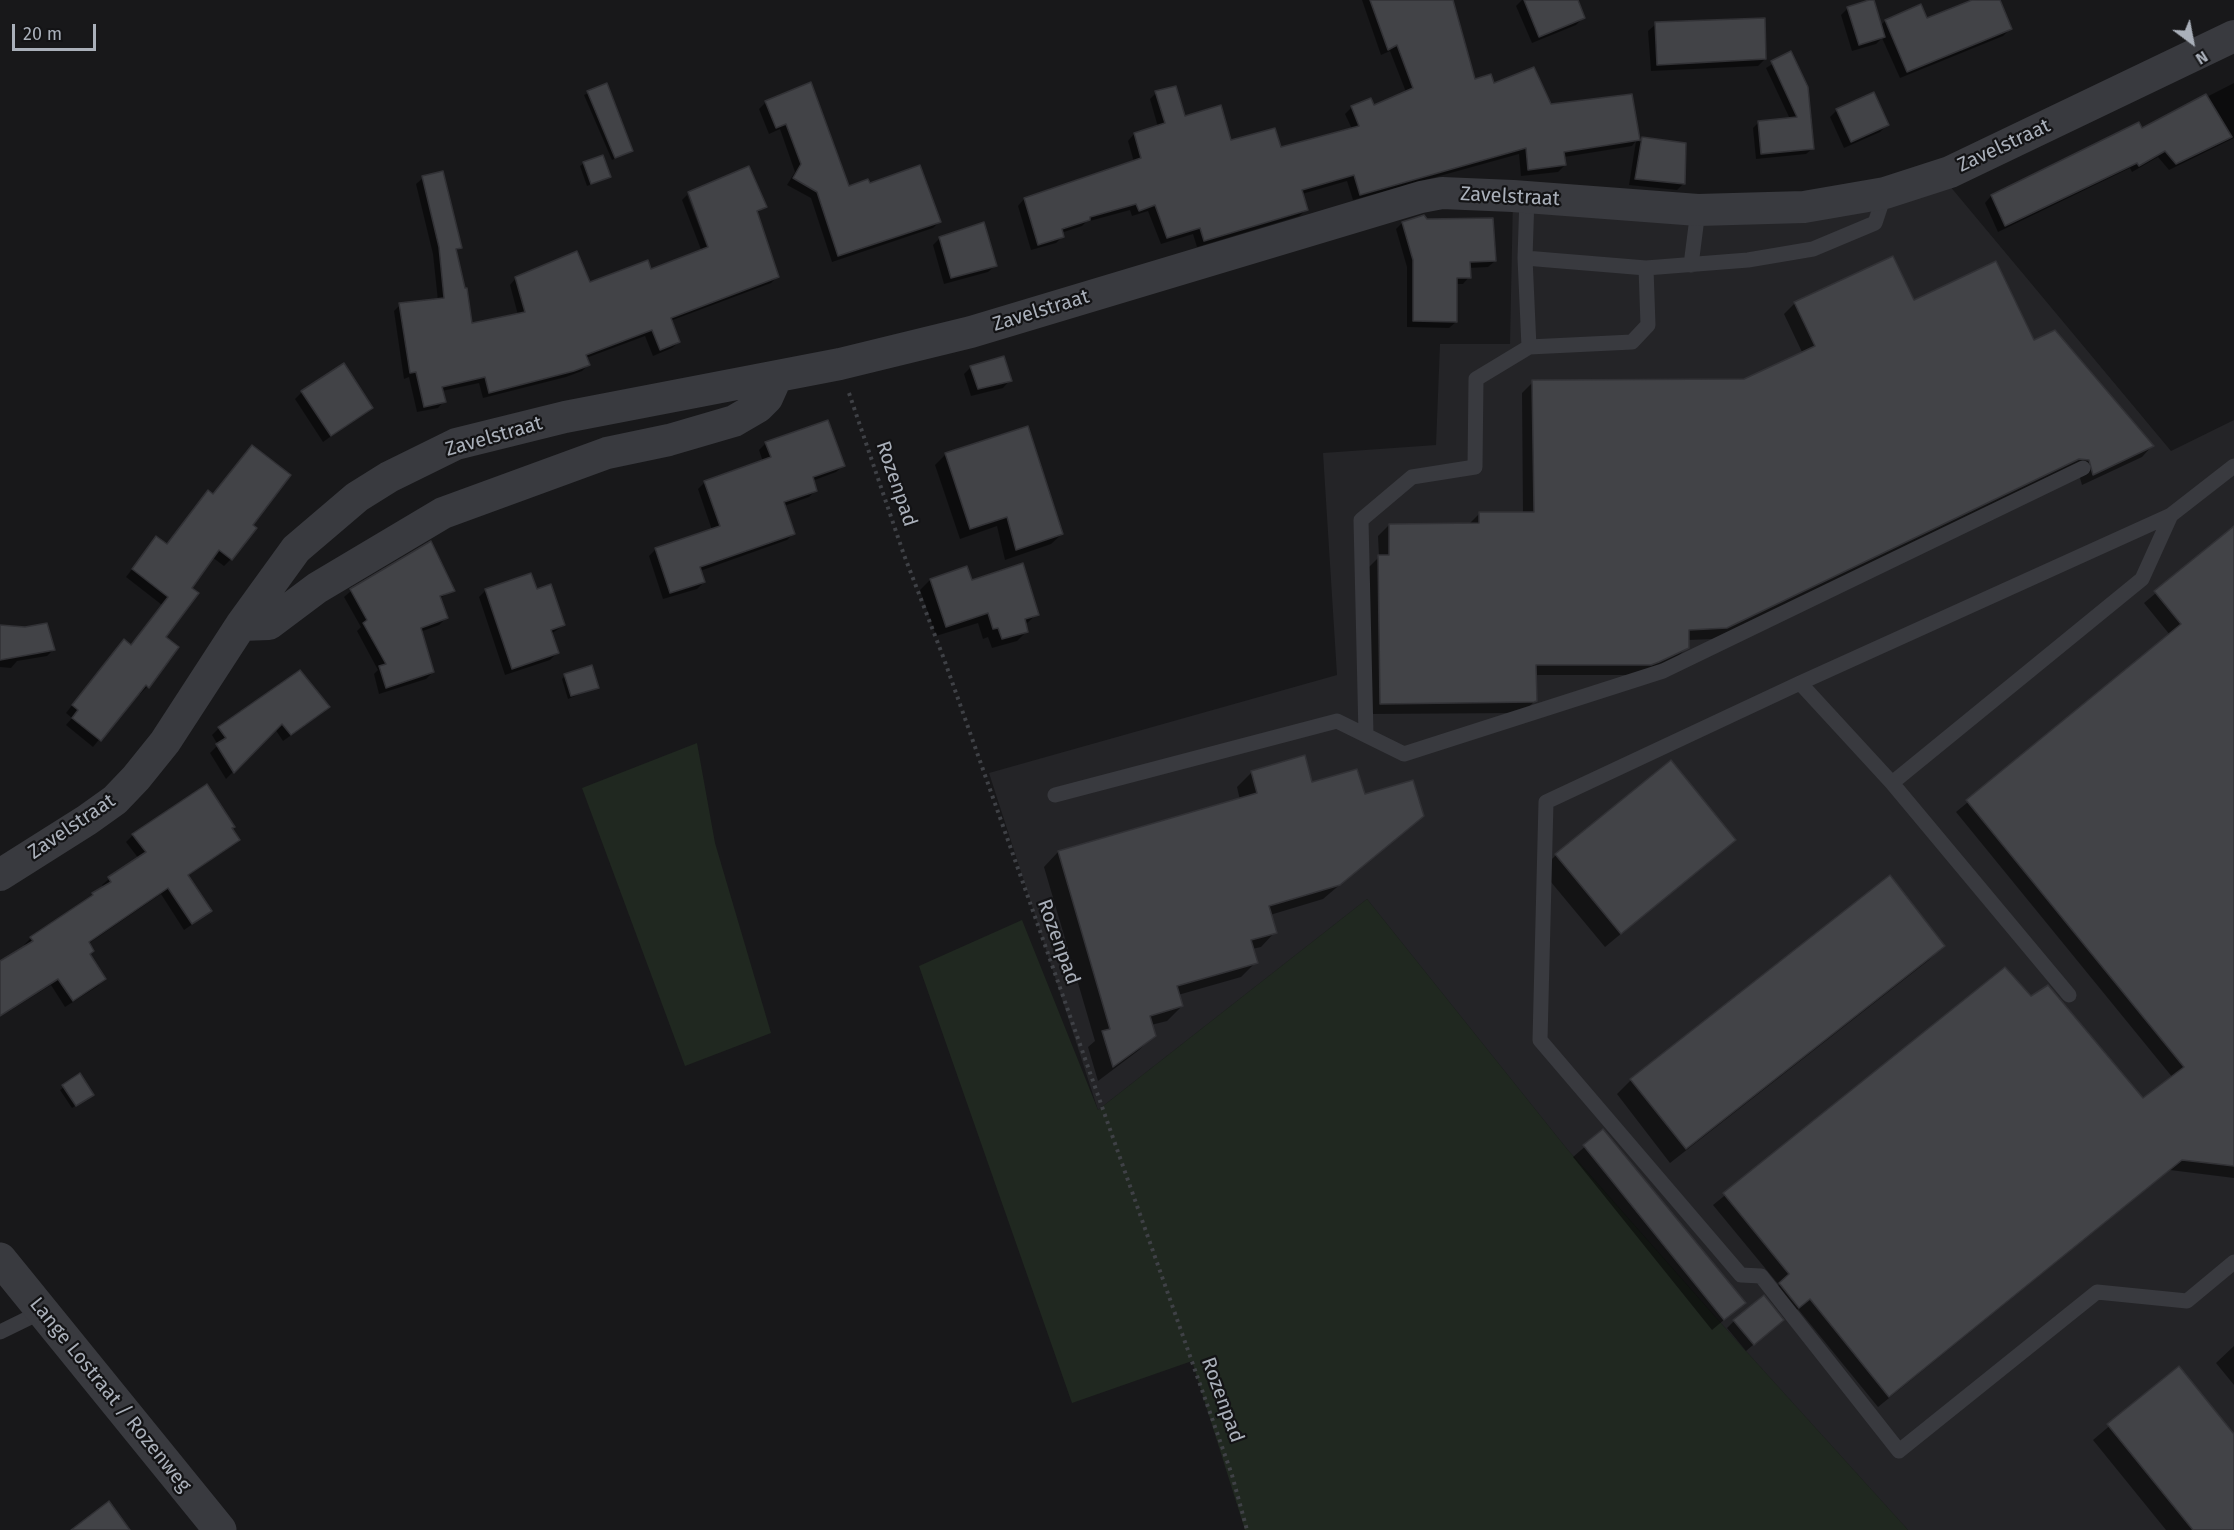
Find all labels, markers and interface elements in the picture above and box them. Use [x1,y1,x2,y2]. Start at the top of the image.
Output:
scale bar [15,12,99,50]
north arrow [2162,12,2222,72]
text: 20 m [23,23,62,45]
text: N [2192,47,2211,69]
street label: Zavelstraat [1954,114,2054,178]
street label: Zavelstraat [1460,182,1560,212]
street label: Zavelstraat [990,285,1092,337]
street label: Zavelstraat [443,412,545,462]
street label: Rozenpad [870,438,922,530]
street label: Zavelstraat [24,789,120,865]
street label: Rozenpad [1031,896,1085,988]
street label: Lange Lostraat / Rozenweg [24,1293,196,1497]
street label: Rozenpad [1195,1354,1249,1446]

